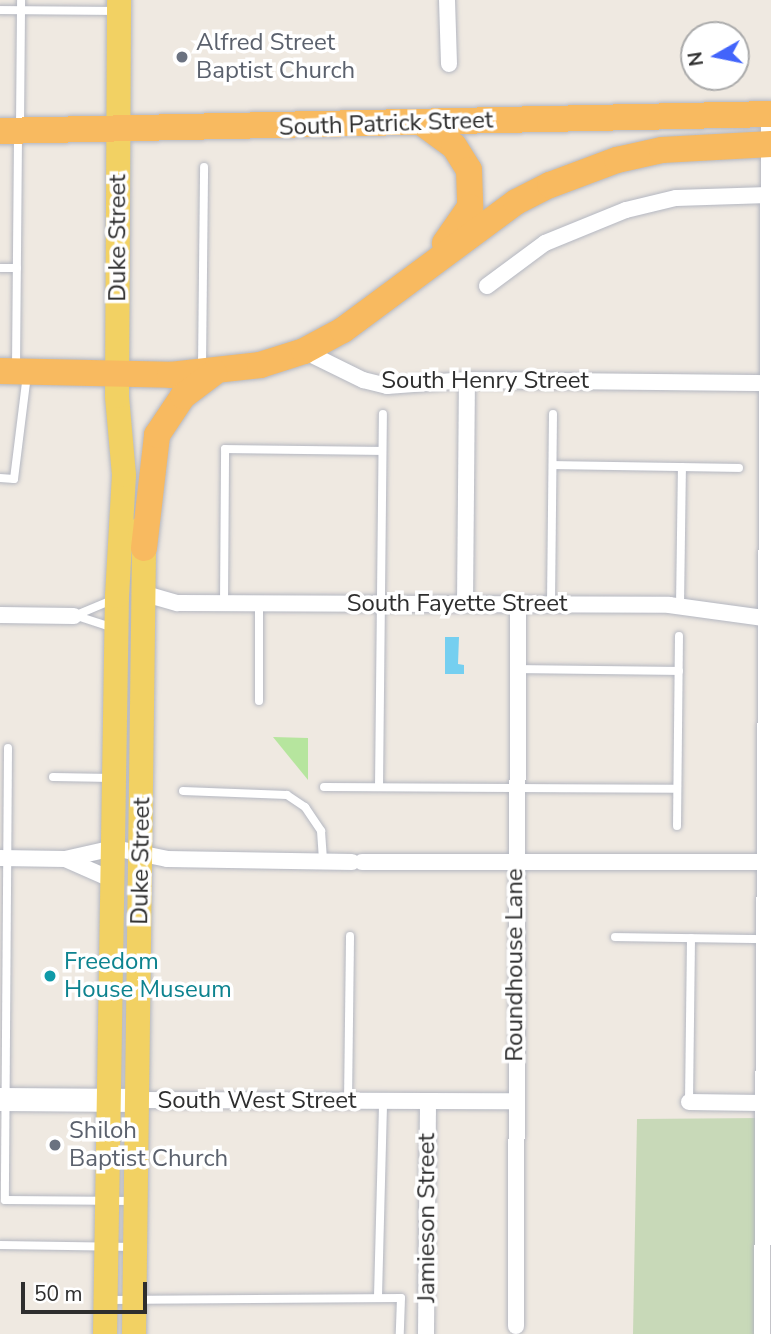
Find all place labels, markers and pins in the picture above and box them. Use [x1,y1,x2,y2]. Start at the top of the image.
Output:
place label: Alfred Street Baptist Church [196,29,355,85]
marker: Alfred Street Baptist Church [174,49,190,65]
place label: Freedom House Museum [64,948,232,1004]
marker: Freedom House Museum [42,968,58,984]
place label: Shiloh Baptist Church [69,1117,228,1173]
marker: Shiloh Baptist Church [47,1137,63,1153]

